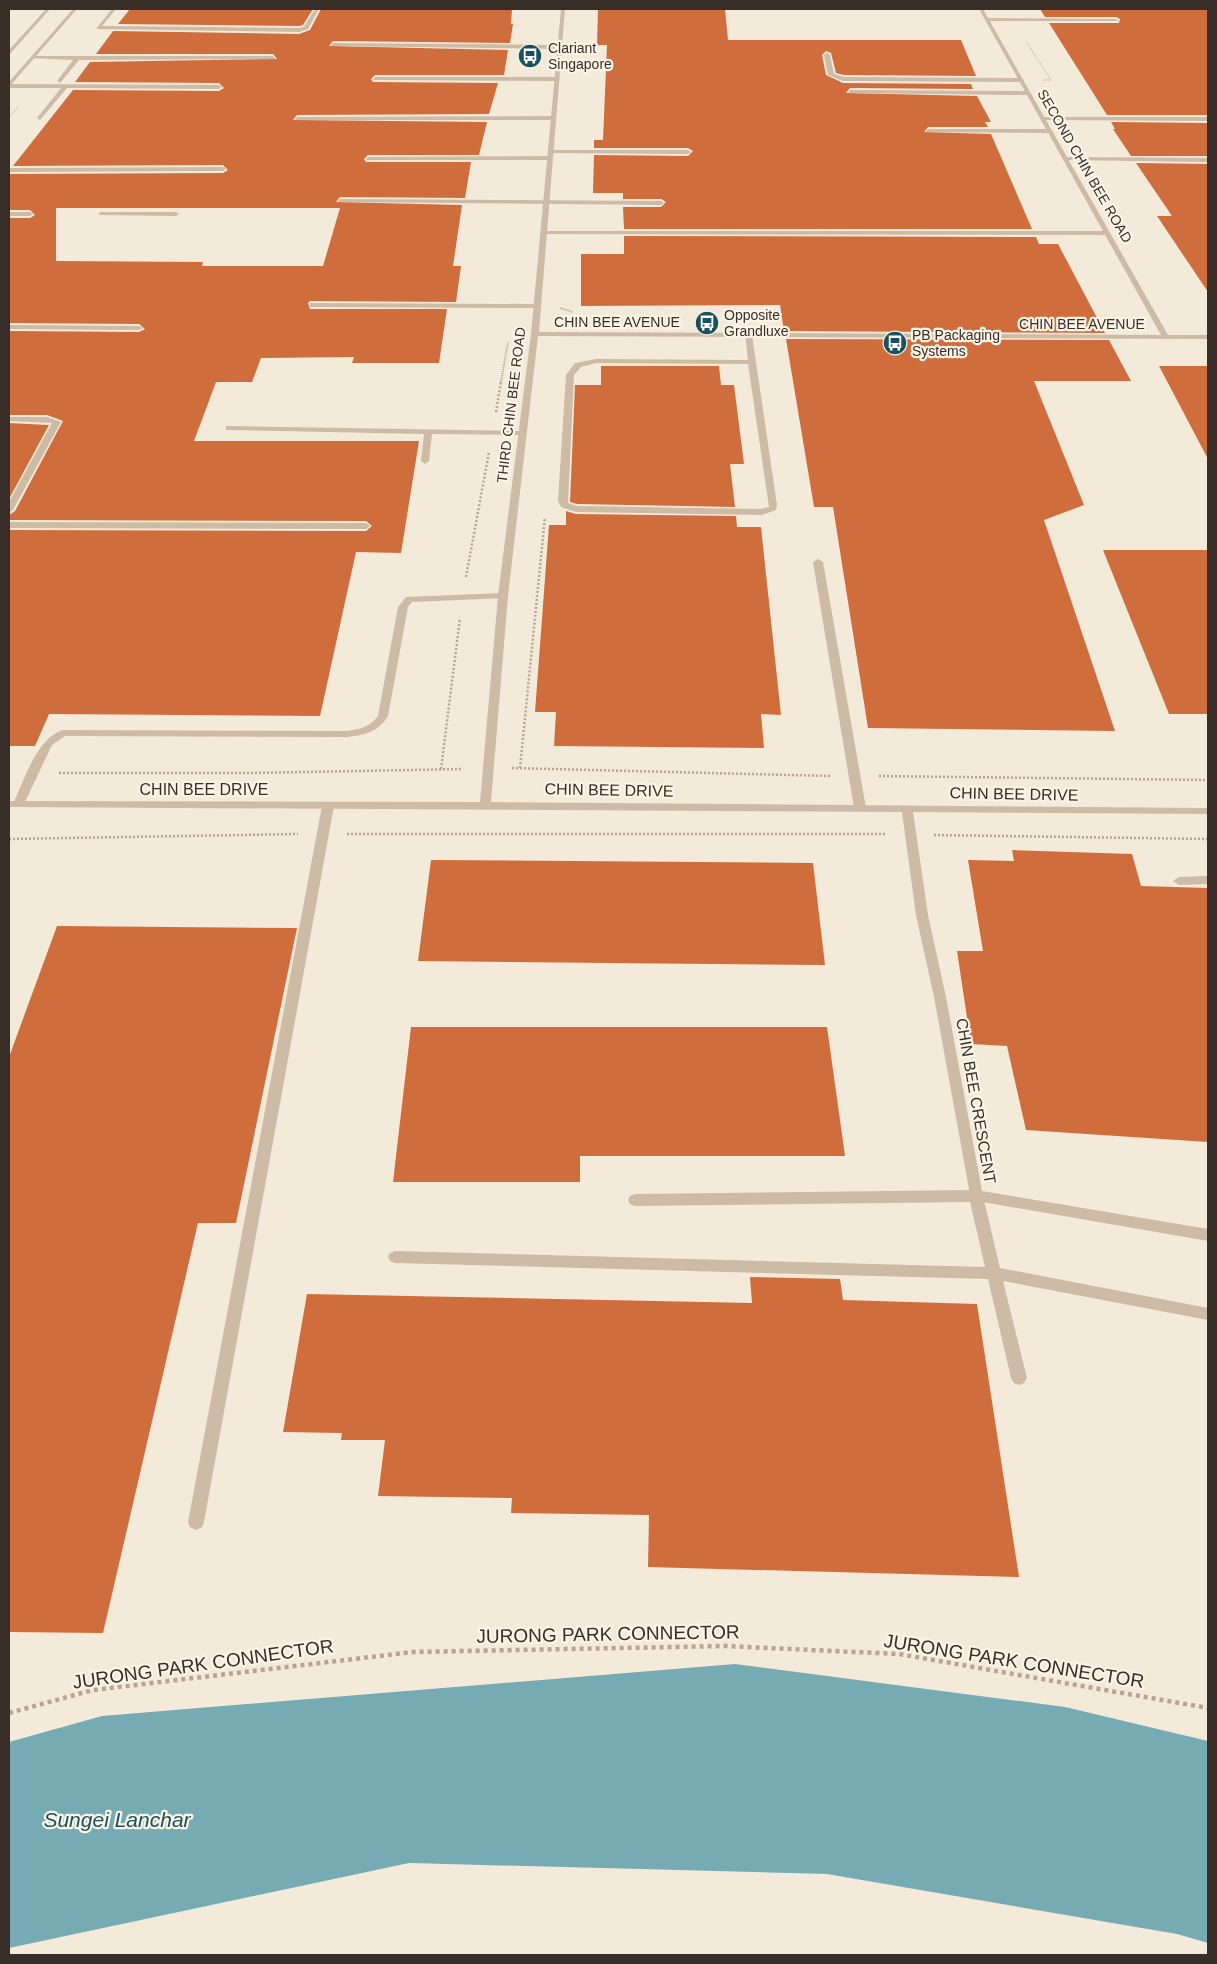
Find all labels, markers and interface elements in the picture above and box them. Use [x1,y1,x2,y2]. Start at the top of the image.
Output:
place label: Clariant Singapore [548,40,612,72]
bus stop icon: Clariant Singapore [517,43,543,69]
street label: SECOND CHIN BEE ROAD [1035,87,1135,245]
place label: Opposite Grandluxe [724,307,789,339]
bus stop icon: Opposite Grandluxe [694,310,720,336]
street label: CHIN BEE AVENUE [554,314,680,330]
street label: CHIN BEE AVENUE [1019,316,1145,332]
street label: THIRD CHIN BEE ROAD [493,326,529,484]
place label: PB Packaging Systems [912,327,1000,359]
bus stop icon: PB Packaging Systems [882,330,908,356]
street label: CHIN BEE DRIVE [544,780,674,800]
street label: CHIN BEE DRIVE [140,781,268,798]
street label: CHIN BEE DRIVE [949,784,1079,804]
street label: CHIN BEE CRESCENT [953,1017,999,1185]
street label: JURONG PARK CONNECTOR [476,1621,740,1647]
street label: JURONG PARK CONNECTOR [882,1630,1146,1692]
street label: JURONG PARK CONNECTOR [71,1635,335,1693]
water label: Sungei Lanchar [43,1808,192,1831]

